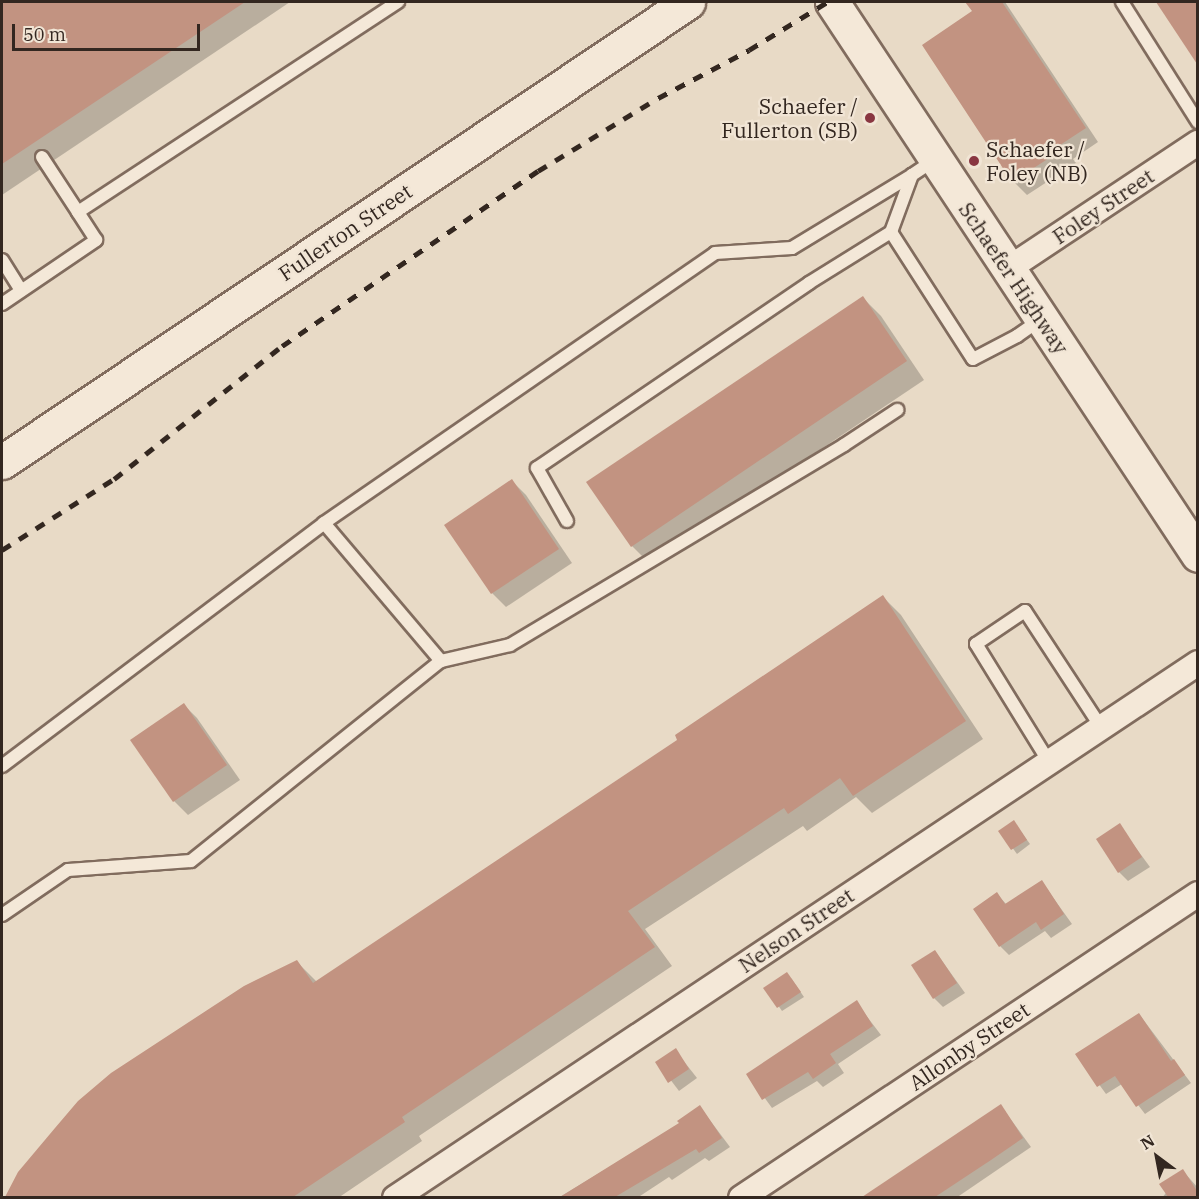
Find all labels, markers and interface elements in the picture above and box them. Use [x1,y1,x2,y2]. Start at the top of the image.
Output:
scale bar [15,12,202,50]
text: 50 m [23,23,66,46]
place label: Schaefer / Fullerton (SB) [721,93,858,143]
marker: Schaefer / Fullerton (SB) [863,111,877,125]
place label: Schaefer / Foley (NB) [986,136,1088,186]
marker: Schaefer / Foley (NB) [967,154,981,168]
street label: Foley Street [1048,163,1158,249]
street label: Fullerton Street [273,178,417,286]
street label: Schaefer Highway [954,197,1074,359]
street label: Nelson Street [734,882,858,978]
street label: Allonby Street [904,997,1034,1095]
north arrow [1127,1127,1187,1187]
text: N [1137,1130,1158,1154]

